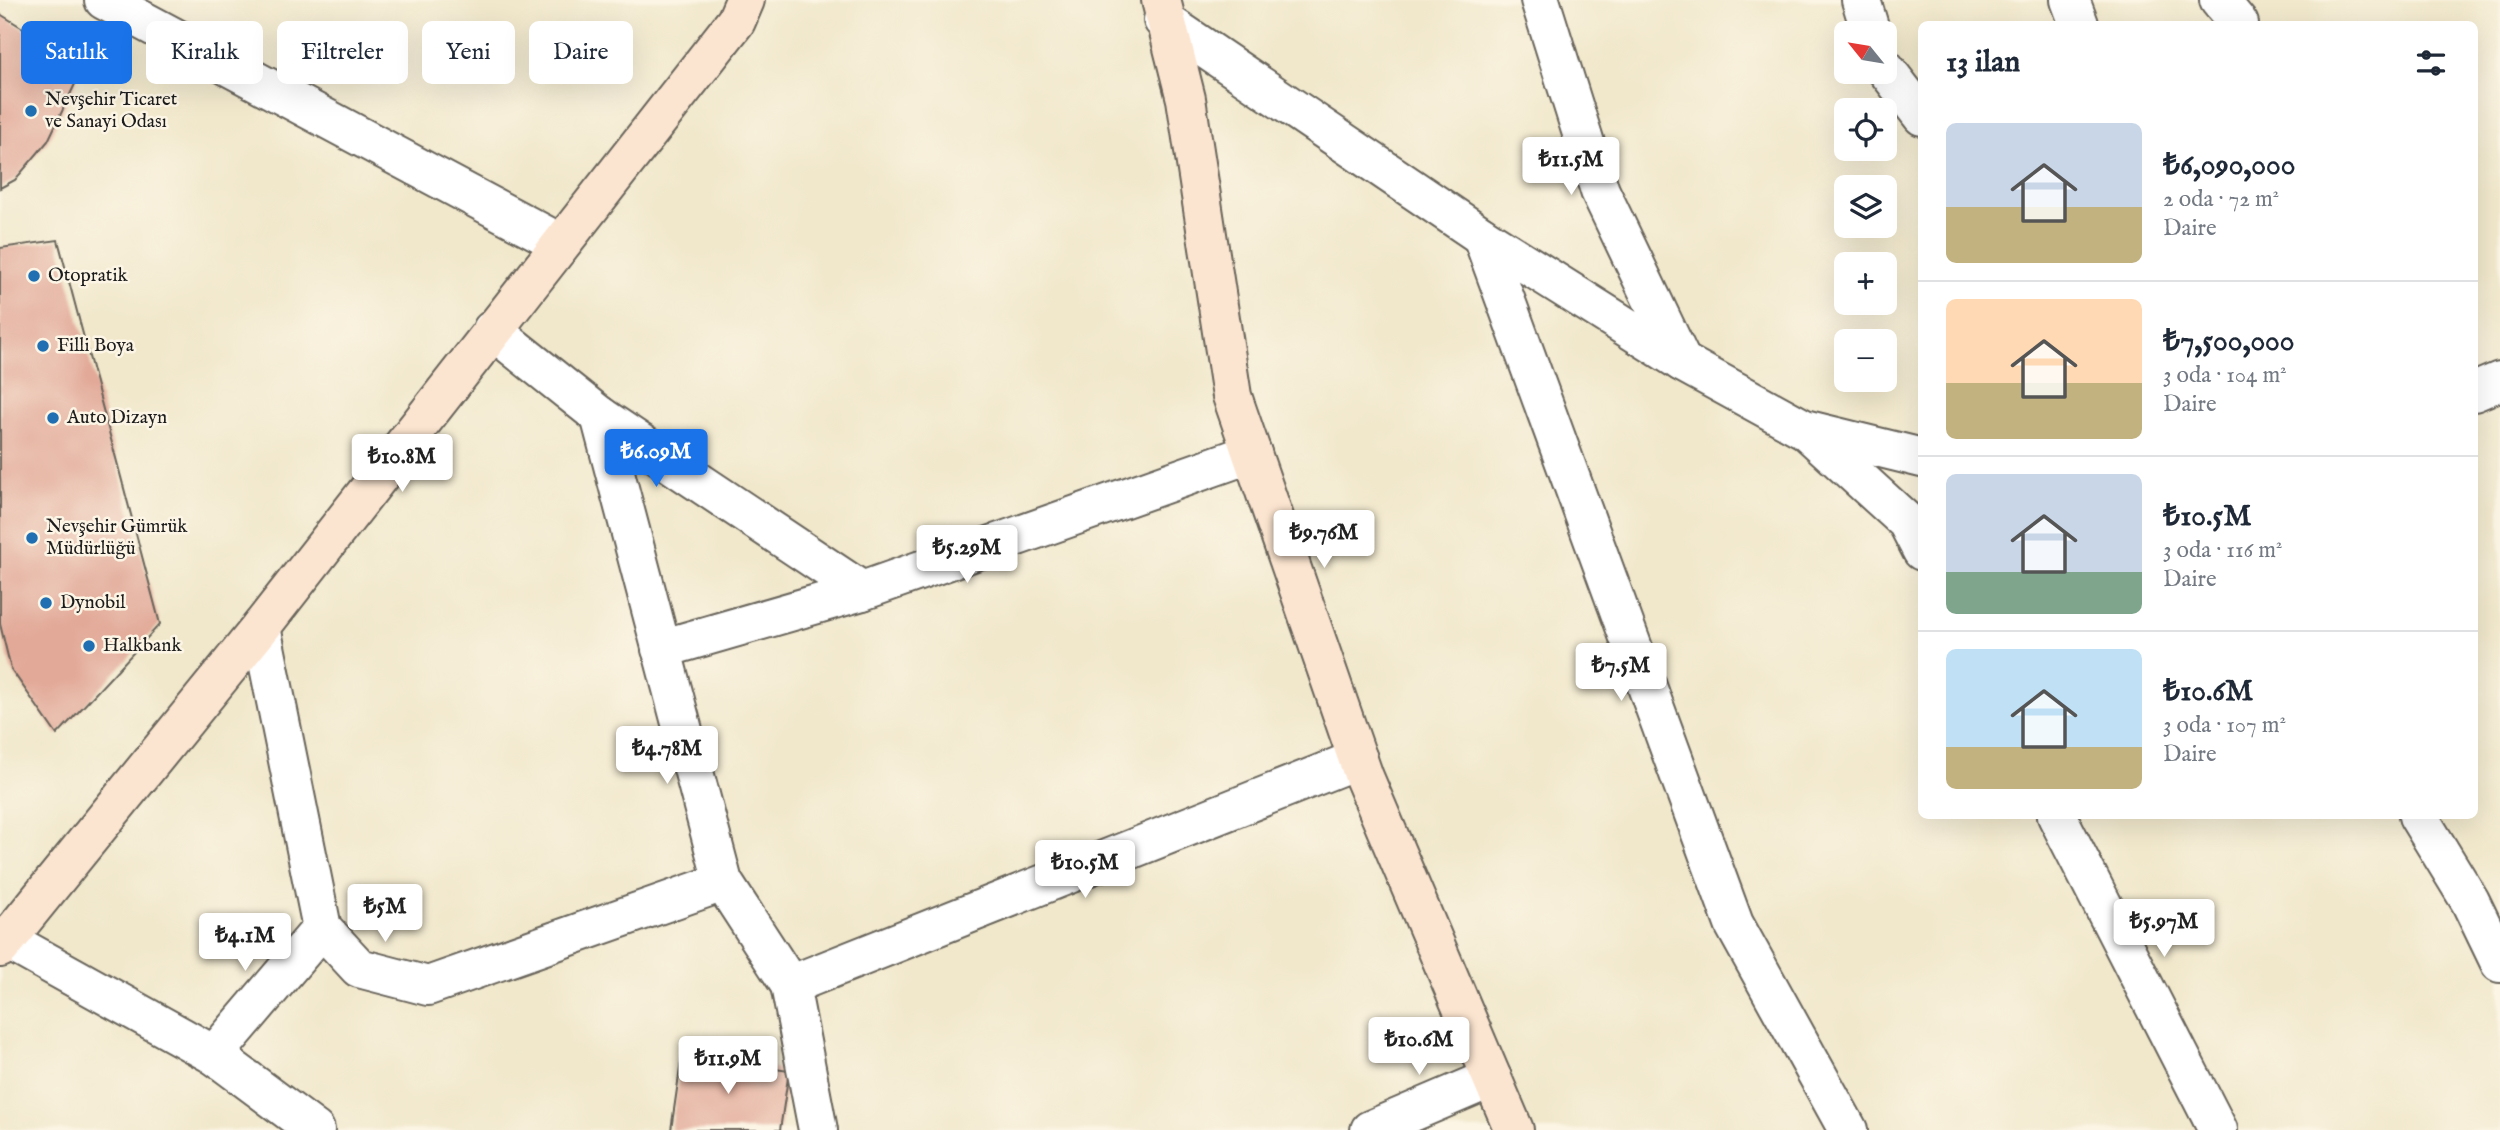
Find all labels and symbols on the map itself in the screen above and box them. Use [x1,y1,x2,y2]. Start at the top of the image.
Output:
north arrow [1834,21,1897,84]
place label: Nevşehir Ticaret ve Sanayi Odası [45,88,178,134]
marker: Nevşehir Ticaret ve Sanayi Odası [23,103,39,119]
pin: ₺11.5M [1514,138,1628,197]
place label: Otopratik [48,264,128,288]
marker: Otopratik [26,268,42,284]
place label: Filli Boya [57,334,135,358]
marker: Filli Boya [35,338,51,354]
place label: Auto Dizayn [66,406,167,430]
marker: Auto Dizayn [45,410,61,426]
pin: ₺6.09M [599,430,713,489]
pin: ₺10.8M [345,434,459,494]
pin: ₺9.76M [1267,510,1381,570]
place label: Nevşehir Gümrük Müdürlüğü [46,515,188,561]
pin: ₺5.29M [910,526,1024,585]
marker: Nevşehir Gümrük Müdürlüğü [24,530,40,546]
place label: Dynobil [60,591,126,615]
marker: Dynobil [38,595,54,611]
place label: Halkbank [103,634,182,658]
marker: Halkbank [81,638,97,654]
pin: ₺7.5M [1572,644,1670,703]
pin: ₺4.78M [610,726,724,786]
pin: ₺10.5M [1028,841,1142,900]
pin: ₺5M [351,884,419,944]
pin: ₺5.97M [2107,900,2221,959]
pin: ₺4.1M [196,914,294,973]
pin: ₺10.6M [1362,1018,1476,1077]
pin: ₺11.9M [671,1036,785,1096]

